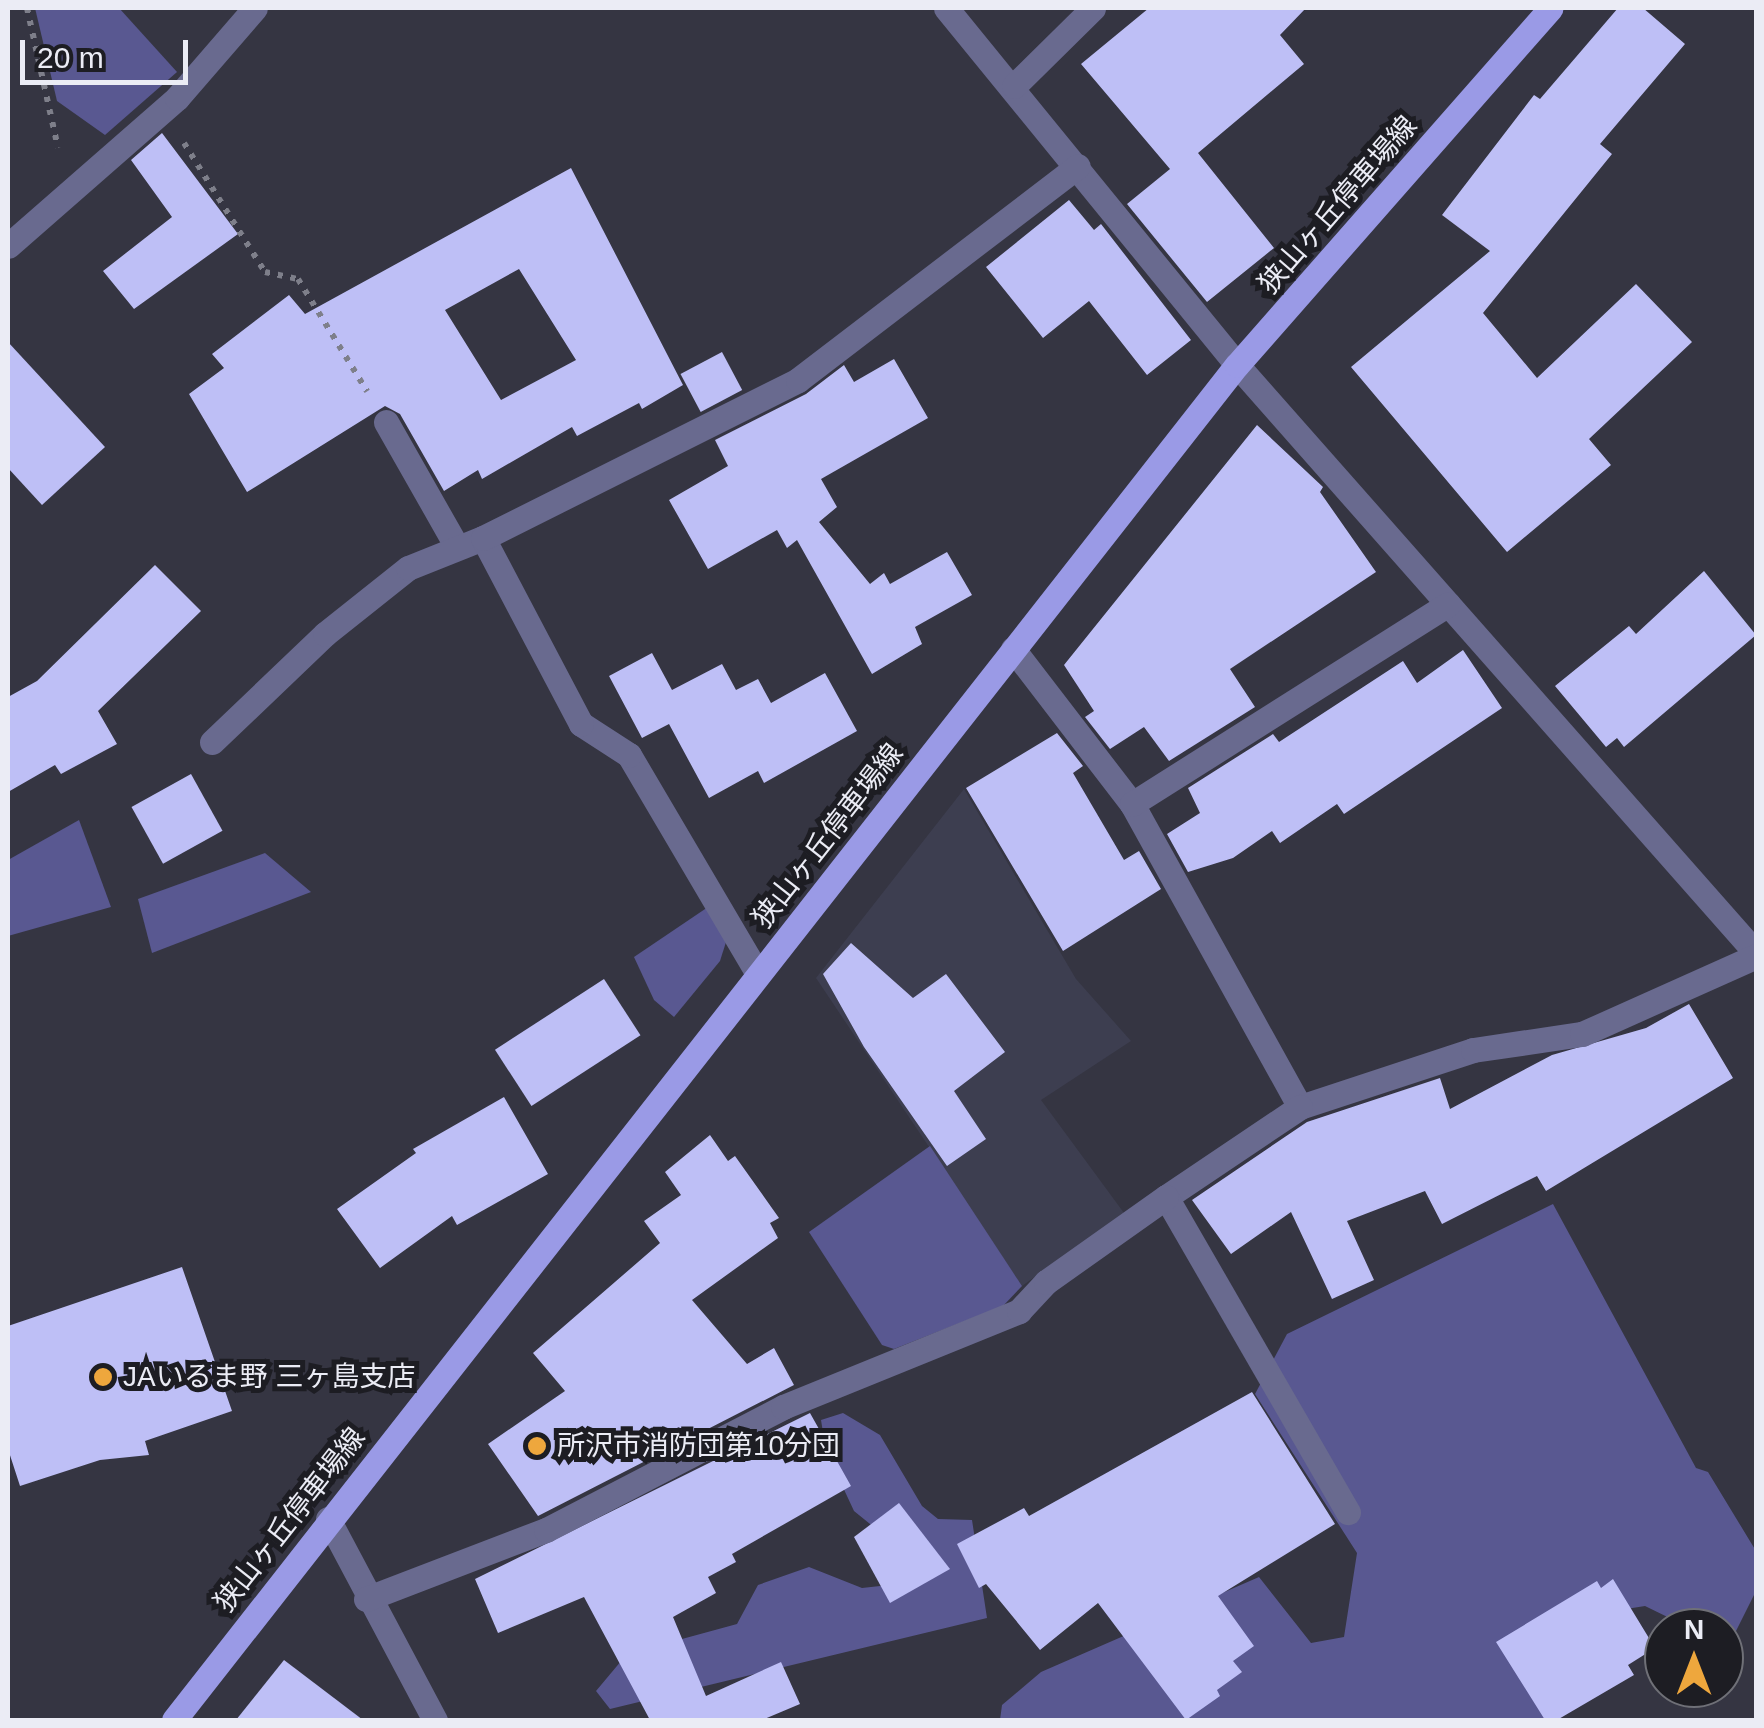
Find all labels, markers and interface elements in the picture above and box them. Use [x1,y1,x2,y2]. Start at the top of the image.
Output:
scale bar [25,20,192,82]
text: 20 m [37,41,104,74]
street label: 狭山ヶ丘停車場線 [1252,109,1424,301]
street label: 狭山ヶ丘停車場線 [746,737,910,935]
place label: JAいるま野 三ヶ島支店 [123,1360,415,1394]
marker: JAいるま野 三ヶ島支店 [92,1366,114,1388]
street label: 狭山ヶ丘停車場線 [208,1421,372,1619]
place label: 所沢市消防団第10分団 [557,1429,840,1463]
marker: 所沢市消防団第10分団 [526,1435,548,1457]
north arrow [1644,1608,1744,1708]
text: N [1684,1614,1704,1645]

